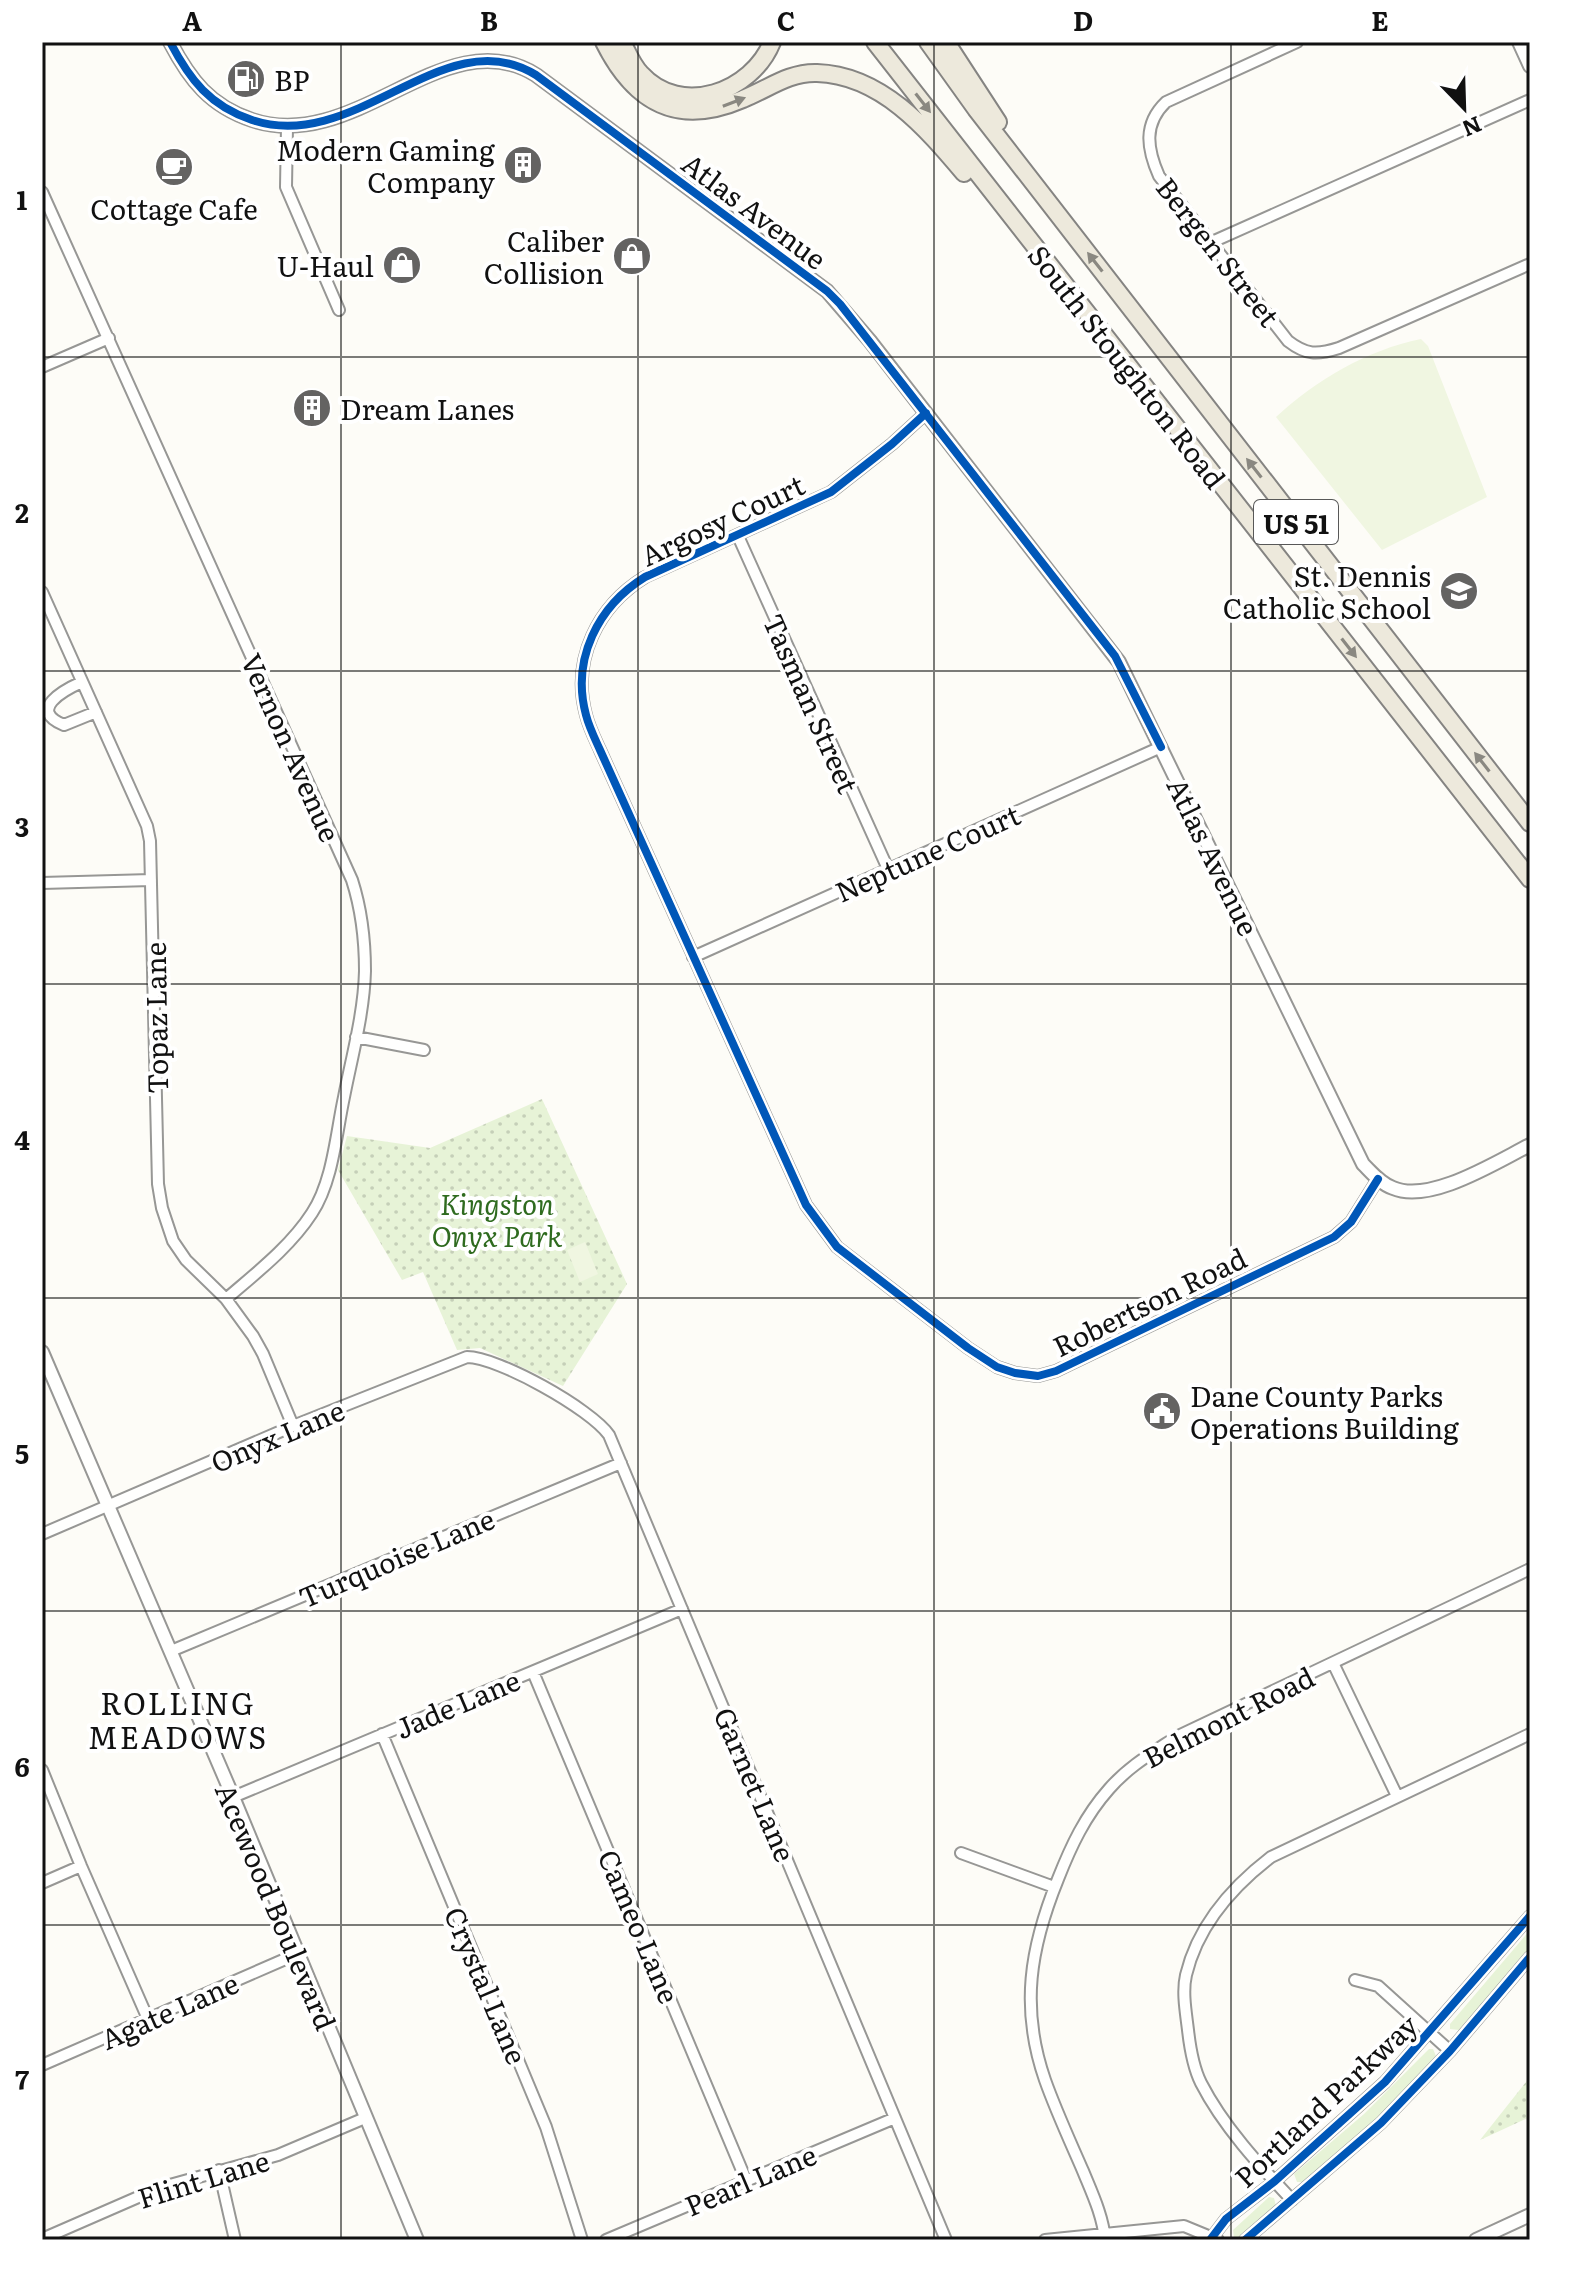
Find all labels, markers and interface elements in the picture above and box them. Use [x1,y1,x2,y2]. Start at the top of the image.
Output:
text: A [182,0,202,39]
text: B [480,0,498,39]
text: C [777,0,795,39]
text: D [1073,0,1093,39]
text: E [1371,0,1389,39]
fuel station icon: BP [225,58,267,100]
place label: BP [274,58,309,100]
north arrow [1424,68,1504,148]
one-way arrow [914,93,930,113]
one-way arrow [722,95,746,108]
text: N [1457,109,1487,147]
place label: Modern Gaming Company [276,128,496,202]
street label: Atlas Avenue [674,142,836,278]
building icon: Modern Gaming Company [502,144,544,186]
cafe icon: Cottage Cafe [153,146,195,188]
street label: Bergen Street [1147,167,1291,335]
text: 1 [17,179,28,218]
place label: Cottage Cafe [90,187,258,229]
place label: Caliber Collision [484,219,605,293]
shop icon: Caliber Collision [611,235,653,277]
street label: South Stoughton Road [1019,235,1237,497]
place label: U-Haul [276,244,374,286]
shop icon: U-Haul [381,244,423,286]
one-way arrow [1087,252,1103,272]
building icon: Dream Lanes [291,387,333,429]
place label: Dream Lanes [340,387,514,429]
one-way arrow [1247,458,1263,478]
street label: Argosy Court [633,462,812,575]
text: 2 [15,492,29,531]
road number: US 51 [1254,500,1338,544]
place label: St. Dennis Catholic School [1223,554,1431,628]
school or university icon: St. Dennis Catholic School [1438,570,1480,612]
street label: Tasman Street [754,607,871,800]
one-way arrow [1340,638,1356,658]
street label: Vernon Avenue [232,646,352,848]
one-way arrow [1474,752,1491,772]
street label: Atlas Avenue [1158,770,1270,942]
street label: Neptune Court [828,792,1027,912]
text: 3 [15,806,29,845]
street label: Topaz Lane [133,942,177,1094]
text: 4 [14,1119,30,1158]
park label: Kingston Onyx Park [431,1182,563,1256]
street label: Robertson Road [1045,1236,1253,1366]
place label: Dane County Parks Operations Building [1190,1374,1459,1448]
street label: Onyx Lane [204,1388,350,1482]
public building icon: Dane County Parks Operations Building [1141,1390,1183,1432]
text: 5 [15,1433,29,1472]
street label: Turquoise Lane [292,1497,500,1617]
street label: Belmont Road [1135,1655,1321,1777]
street label: Jade Lane [388,1658,526,1748]
district label: ROLLING MEADOWS [88,1680,268,1758]
street label: Garnet Lane [705,1700,807,1868]
text: 6 [14,1746,30,1785]
street label: Acewood Boulevard [206,1776,348,2036]
street label: Cameo Lane [589,1843,691,2009]
street label: Crystal Lane [435,1900,539,2070]
street label: Agate Lane [93,1961,245,2059]
street label: Portland Parkway [1224,2003,1427,2196]
text: 7 [15,2059,29,2098]
street label: Pearl Lane [678,2132,822,2226]
street label: Flint Lane [132,2138,274,2218]

